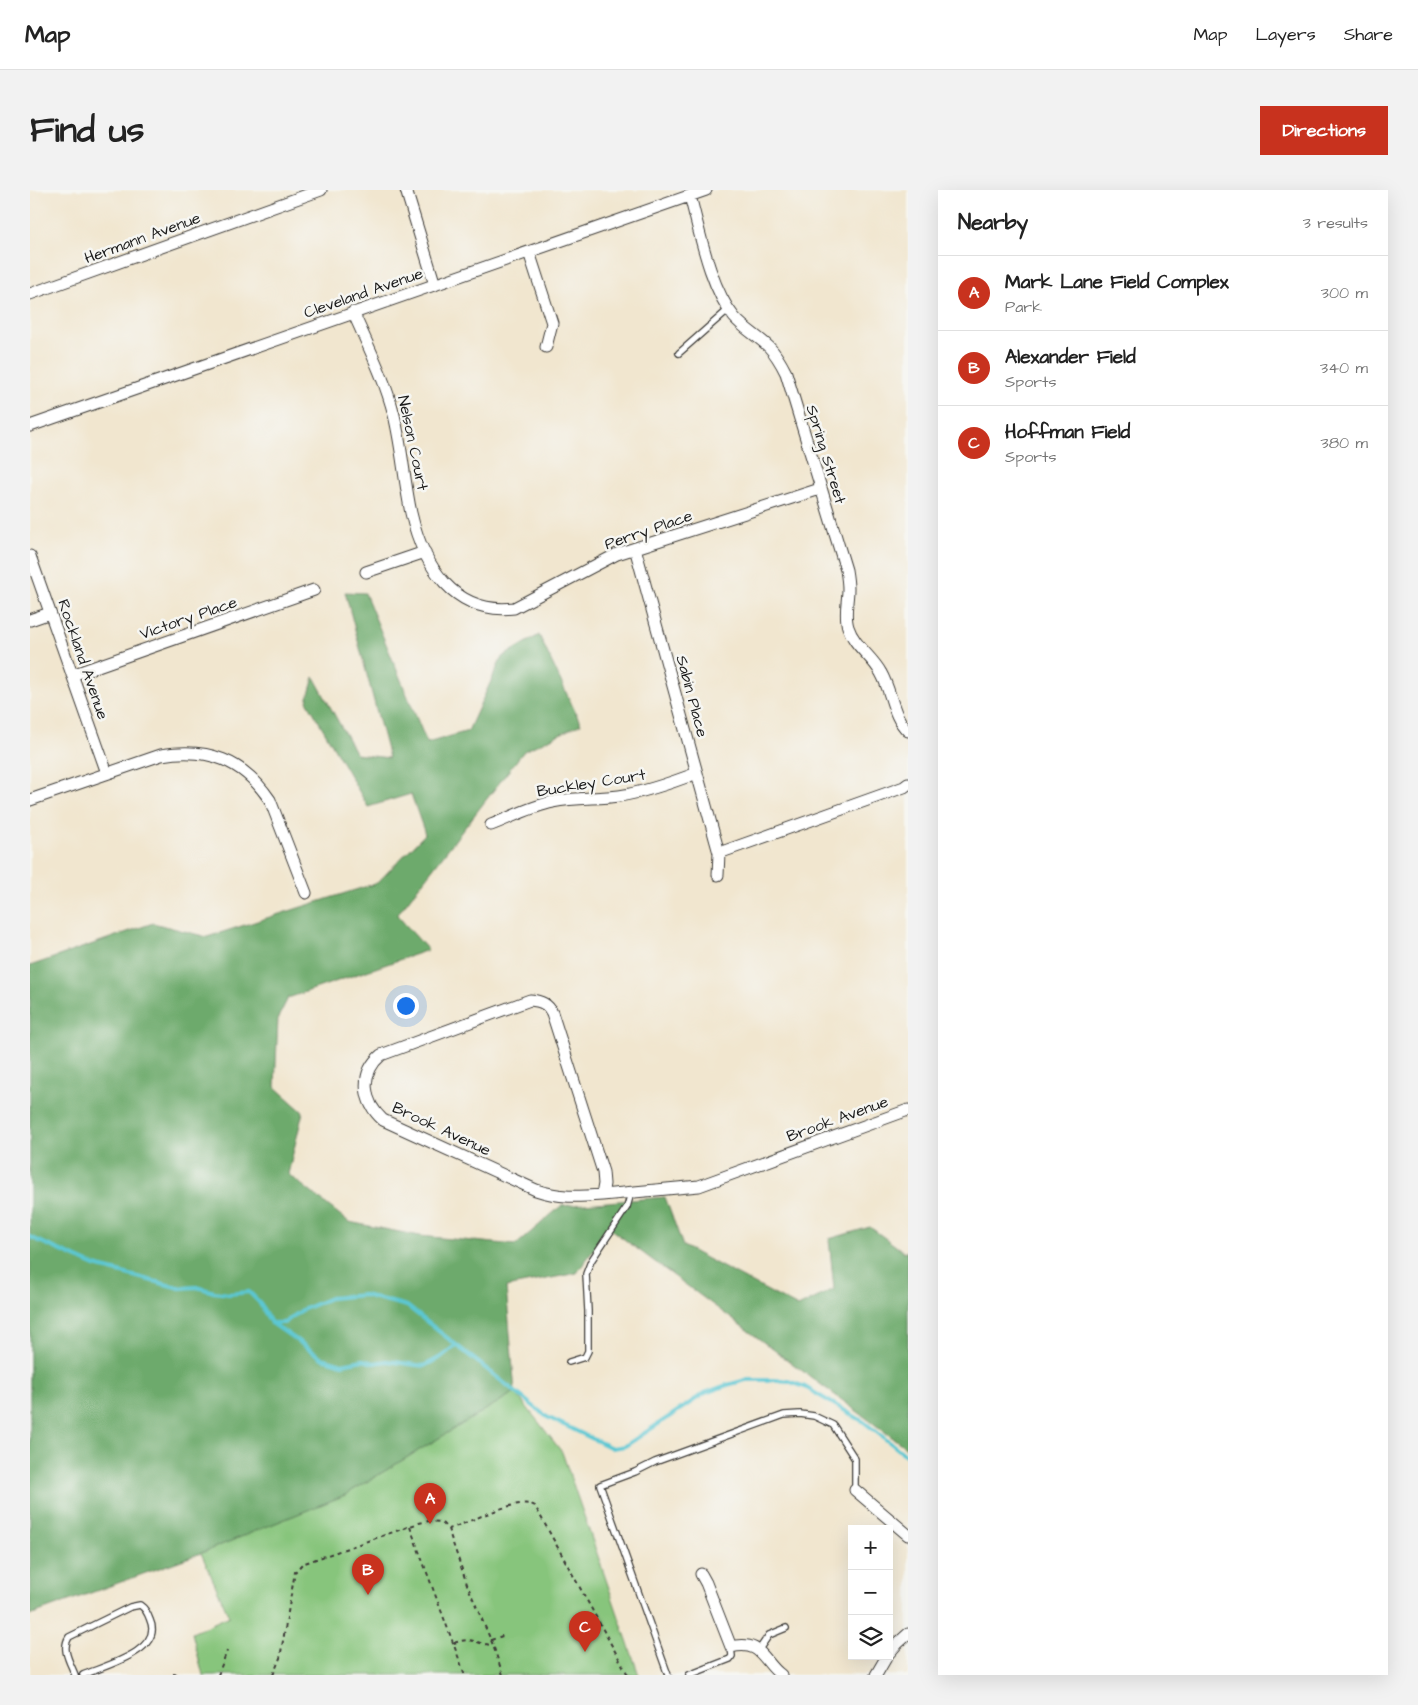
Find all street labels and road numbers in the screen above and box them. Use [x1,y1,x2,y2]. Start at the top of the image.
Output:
street label: Hermann Avenue [81,207,204,269]
street label: Cleveland Avenue [301,262,426,324]
street label: Nelson Court [392,394,434,493]
street label: Spring Street [800,402,852,507]
street label: Perry Place [602,505,696,556]
street label: Victory Place [137,591,241,646]
street label: Rockland Avenue [52,596,114,723]
street label: Sabin Place [671,653,714,740]
street label: Buckley Court [535,763,648,803]
street label: Brook Avenue [784,1090,891,1147]
street label: Brook Avenue [389,1096,495,1162]

